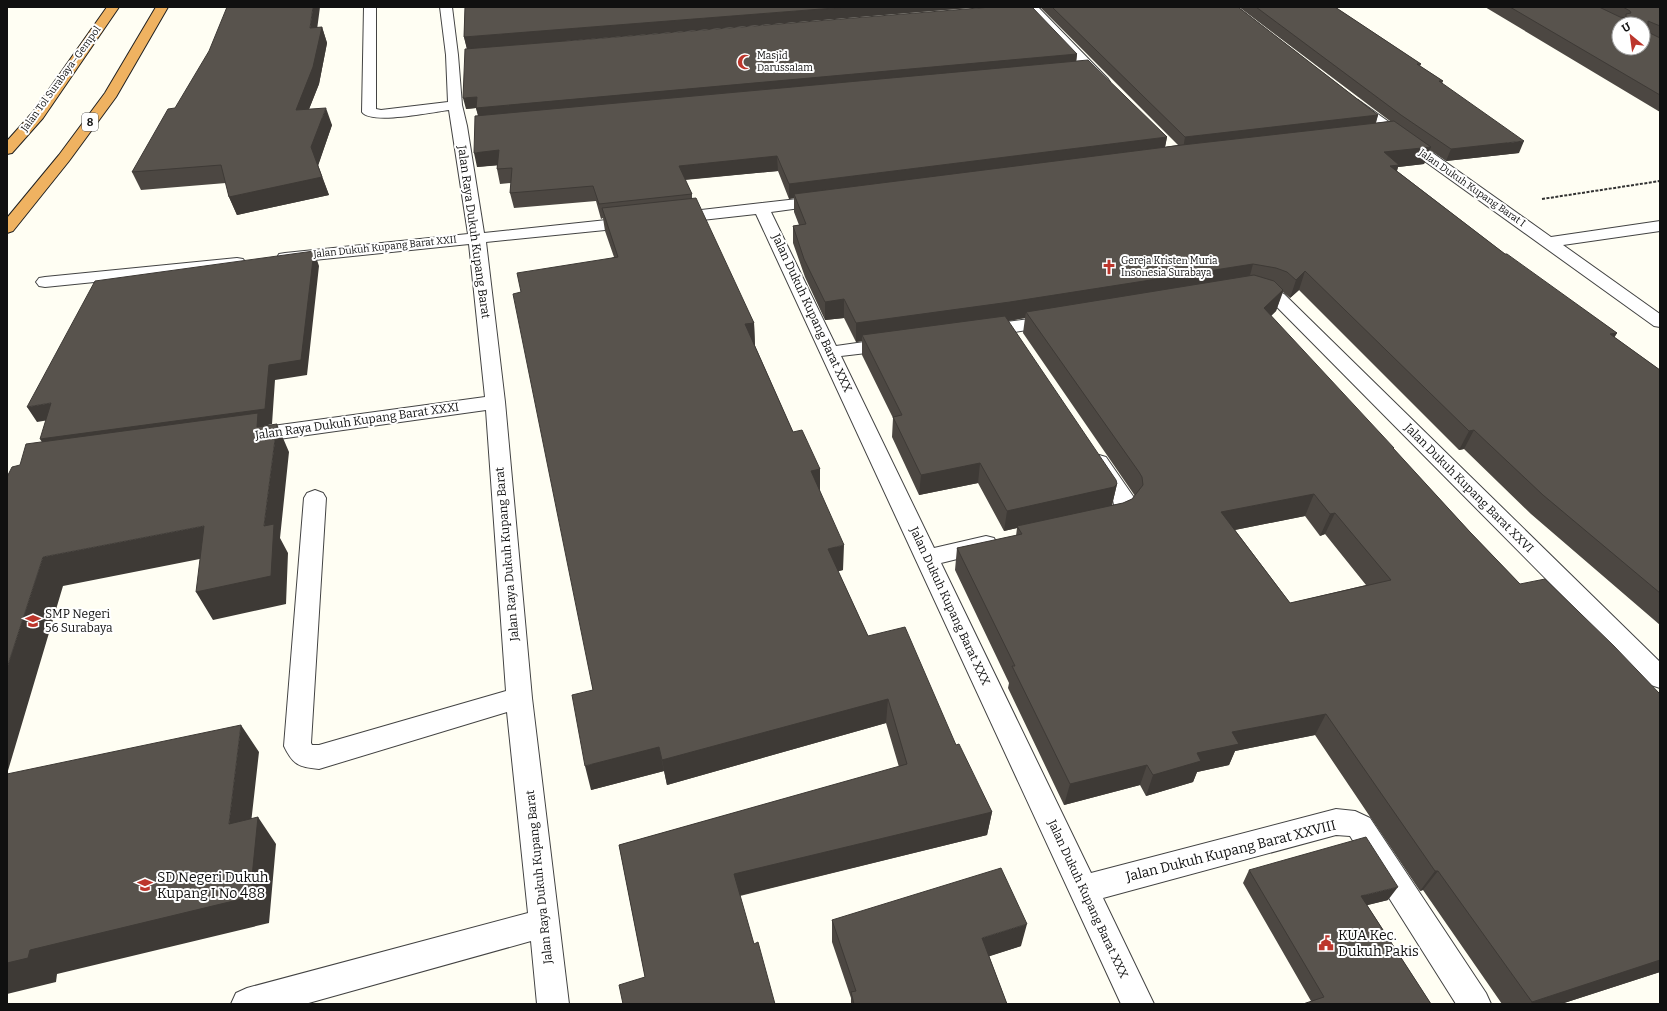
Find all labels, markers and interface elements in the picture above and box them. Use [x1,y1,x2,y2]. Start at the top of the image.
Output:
north arrow [1611,16,1651,56]
text: U [1620,20,1633,35]
street label: Jalan Tol Surabaya–Gempol [18,24,103,135]
place label: Masjid Darussalam [757,50,813,74]
mosque icon: Masjid Darussalam [736,53,754,71]
road number: 8 [82,113,98,131]
street label: Jalan Raya Dukuh Kupang Barat [455,143,493,320]
street label: Jalan Dukuh Kupang Barat I [1416,146,1528,230]
street label: Jalan Dukuh Kupang Barat XXX [769,231,855,395]
street label: Jalan Dukuh Kupang Barat XXII [312,233,458,261]
place label: Gereja Kristen Muria Insonesia Surabaya [1121,255,1218,279]
church icon: Gereja Kristen Muria Insonesia Surabaya [1100,258,1118,276]
street label: Jalan Raya Dukuh Kupang Barat XXXI [253,400,460,442]
street label: Jalan Dukuh Kupang Barat XXVI [1401,420,1536,555]
street label: Jalan Raya Dukuh Kupang Barat [492,466,522,643]
street label: Jalan Dukuh Kupang Barat XXX [907,524,993,688]
place label: SMP Negeri 56 Surabaya [45,607,113,635]
school or university icon: SMP Negeri 56 Surabaya [24,612,42,630]
street label: Jalan Raya Dukuh Kupang Barat [523,789,555,966]
street label: Jalan Dukuh Kupang Barat XXX [1045,817,1131,981]
street label: Jalan Dukuh Kupang Barat XXVIII [1123,817,1338,886]
place label: SD Negeri Dukuh Kupang I No 488 [157,869,269,902]
school or university icon: SD Negeri Dukuh Kupang I No 488 [136,876,154,894]
place label: KUA Kec. Dukuh Pakis [1338,927,1419,960]
public building icon: KUA Kec. Dukuh Pakis [1317,934,1335,952]

